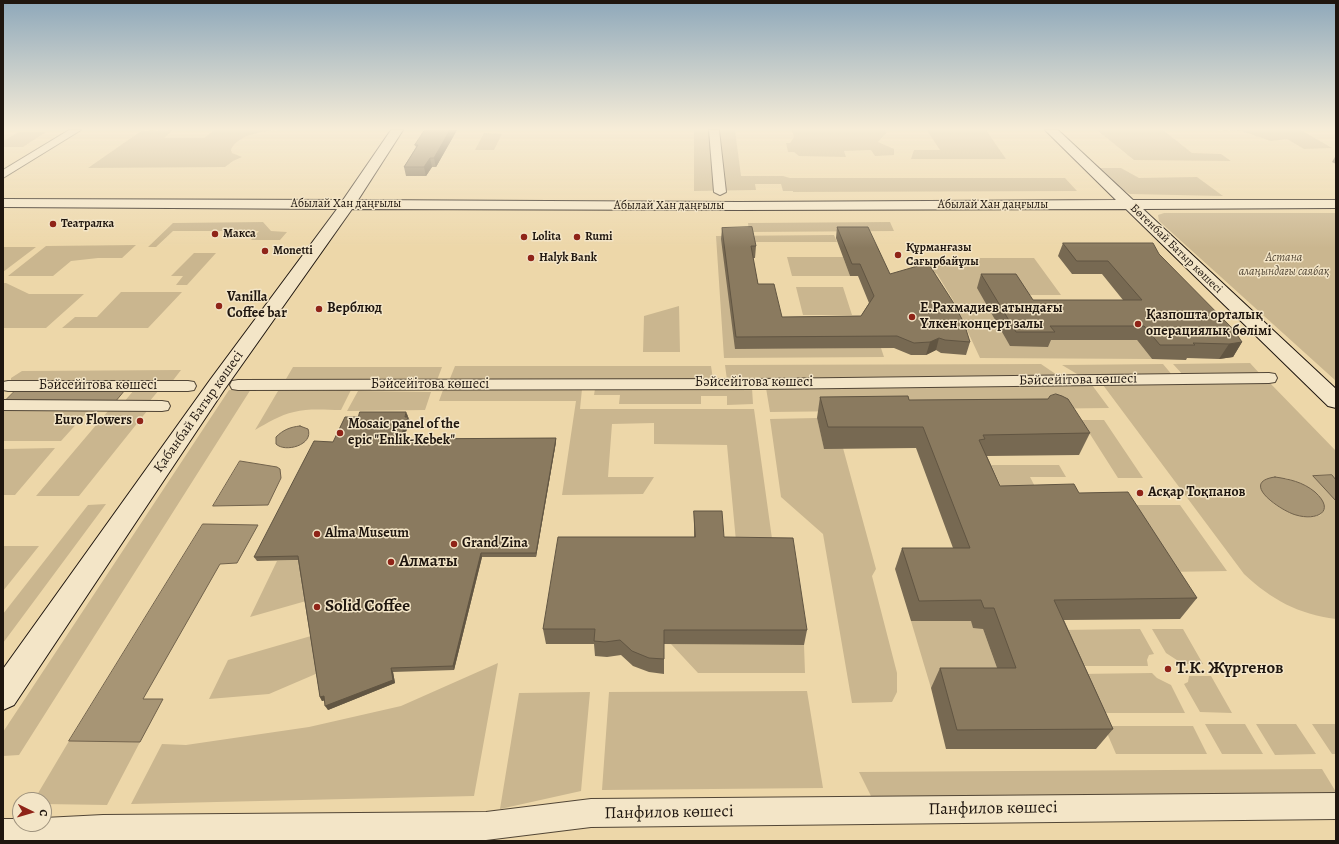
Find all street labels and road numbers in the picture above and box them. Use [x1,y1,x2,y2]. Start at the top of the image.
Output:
street label: Абылай Хан даңғылы [291,197,401,211]
street label: Абылай Хан даңғылы [938,198,1048,212]
street label: Абылай Хан даңғылы [614,199,724,213]
street label: Бөгенбай Батыр көшесі [1127,201,1225,297]
street label: Қабанбай Батыр көшесі [151,348,247,476]
street label: Бәйсейітова көшесі [1019,371,1137,389]
street label: Бәйсейітова көшесі [695,375,813,391]
street label: Бәйсейітова көшесі [371,377,489,393]
street label: Бәйсейітова көшесі [39,378,157,394]
street label: Панфилов көшесі [928,798,1058,820]
street label: Панфилов көшесі [604,802,734,824]

